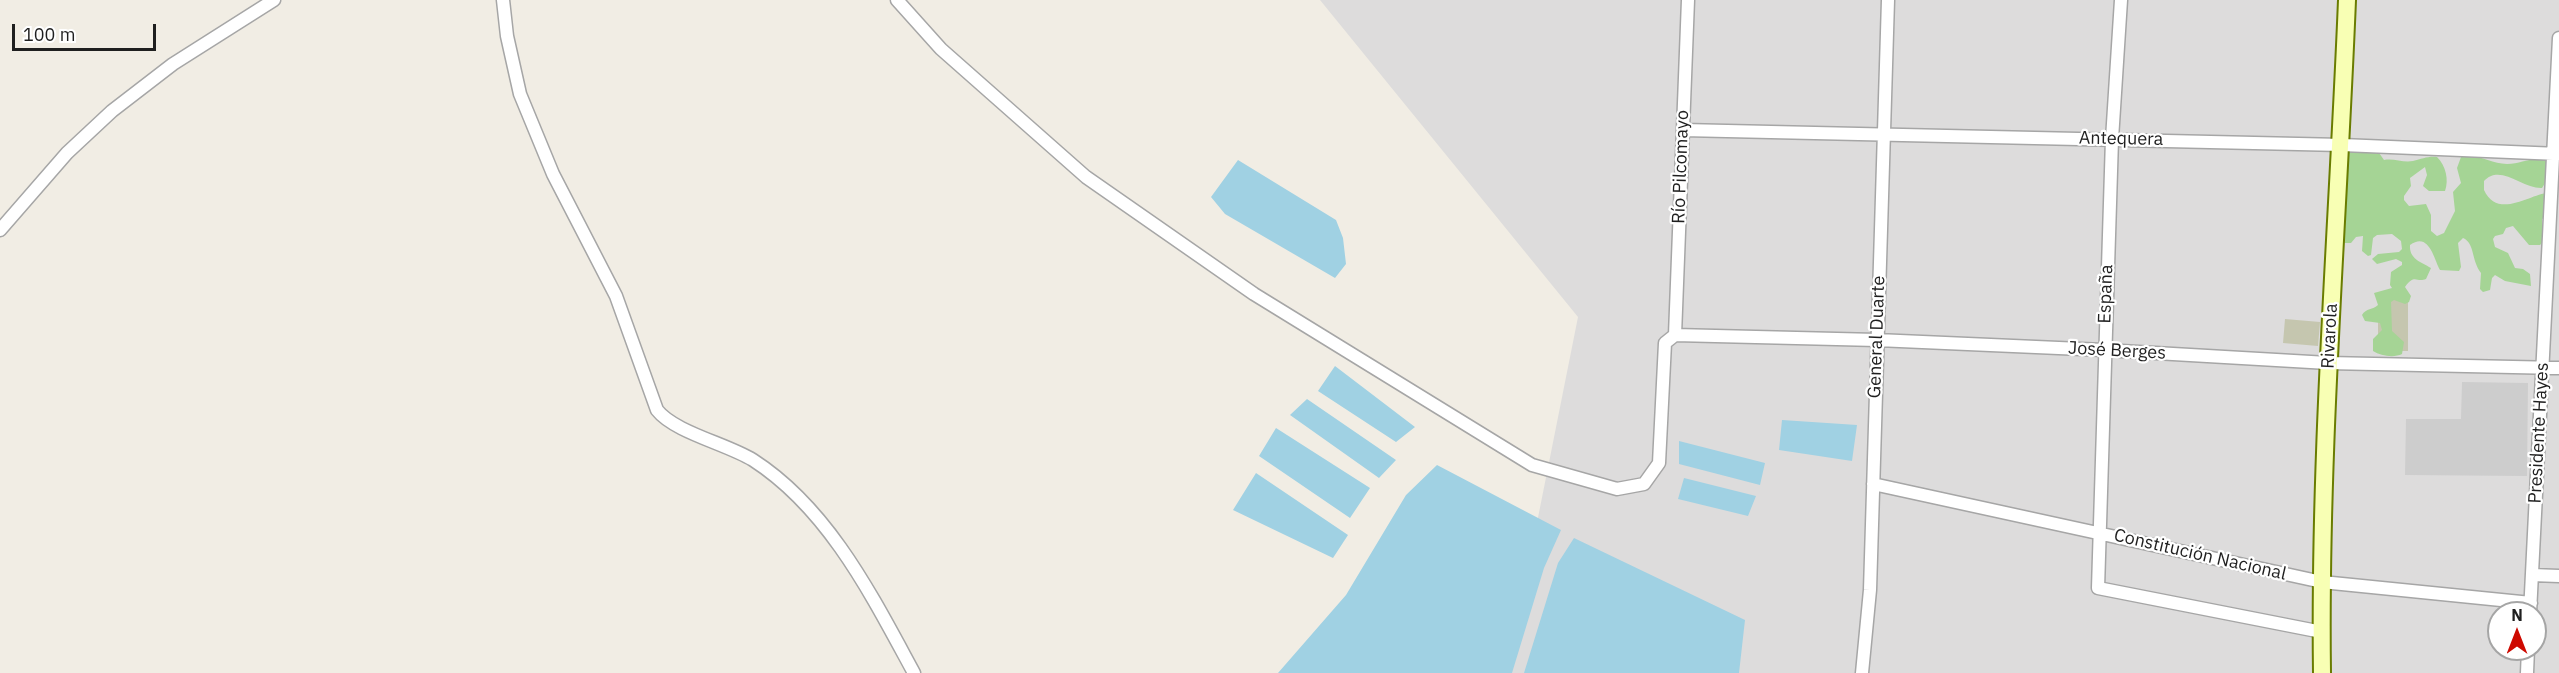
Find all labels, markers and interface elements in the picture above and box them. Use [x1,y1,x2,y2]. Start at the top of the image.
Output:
scale bar [15,12,159,50]
text: 100 m [23,23,75,46]
street label: Río Pilcomayo [1668,110,1694,224]
street label: Antequera [2079,127,2163,151]
street label: España [2094,264,2118,324]
street label: General Duarte [1864,275,1890,399]
street label: Rivarola [2318,303,2342,369]
street label: José Berges [2067,338,2167,364]
street label: Presidente Hayes [2525,362,2553,504]
street label: Constitución Nacional [2112,525,2288,585]
north arrow [2487,601,2547,661]
text: N [2511,605,2523,625]

